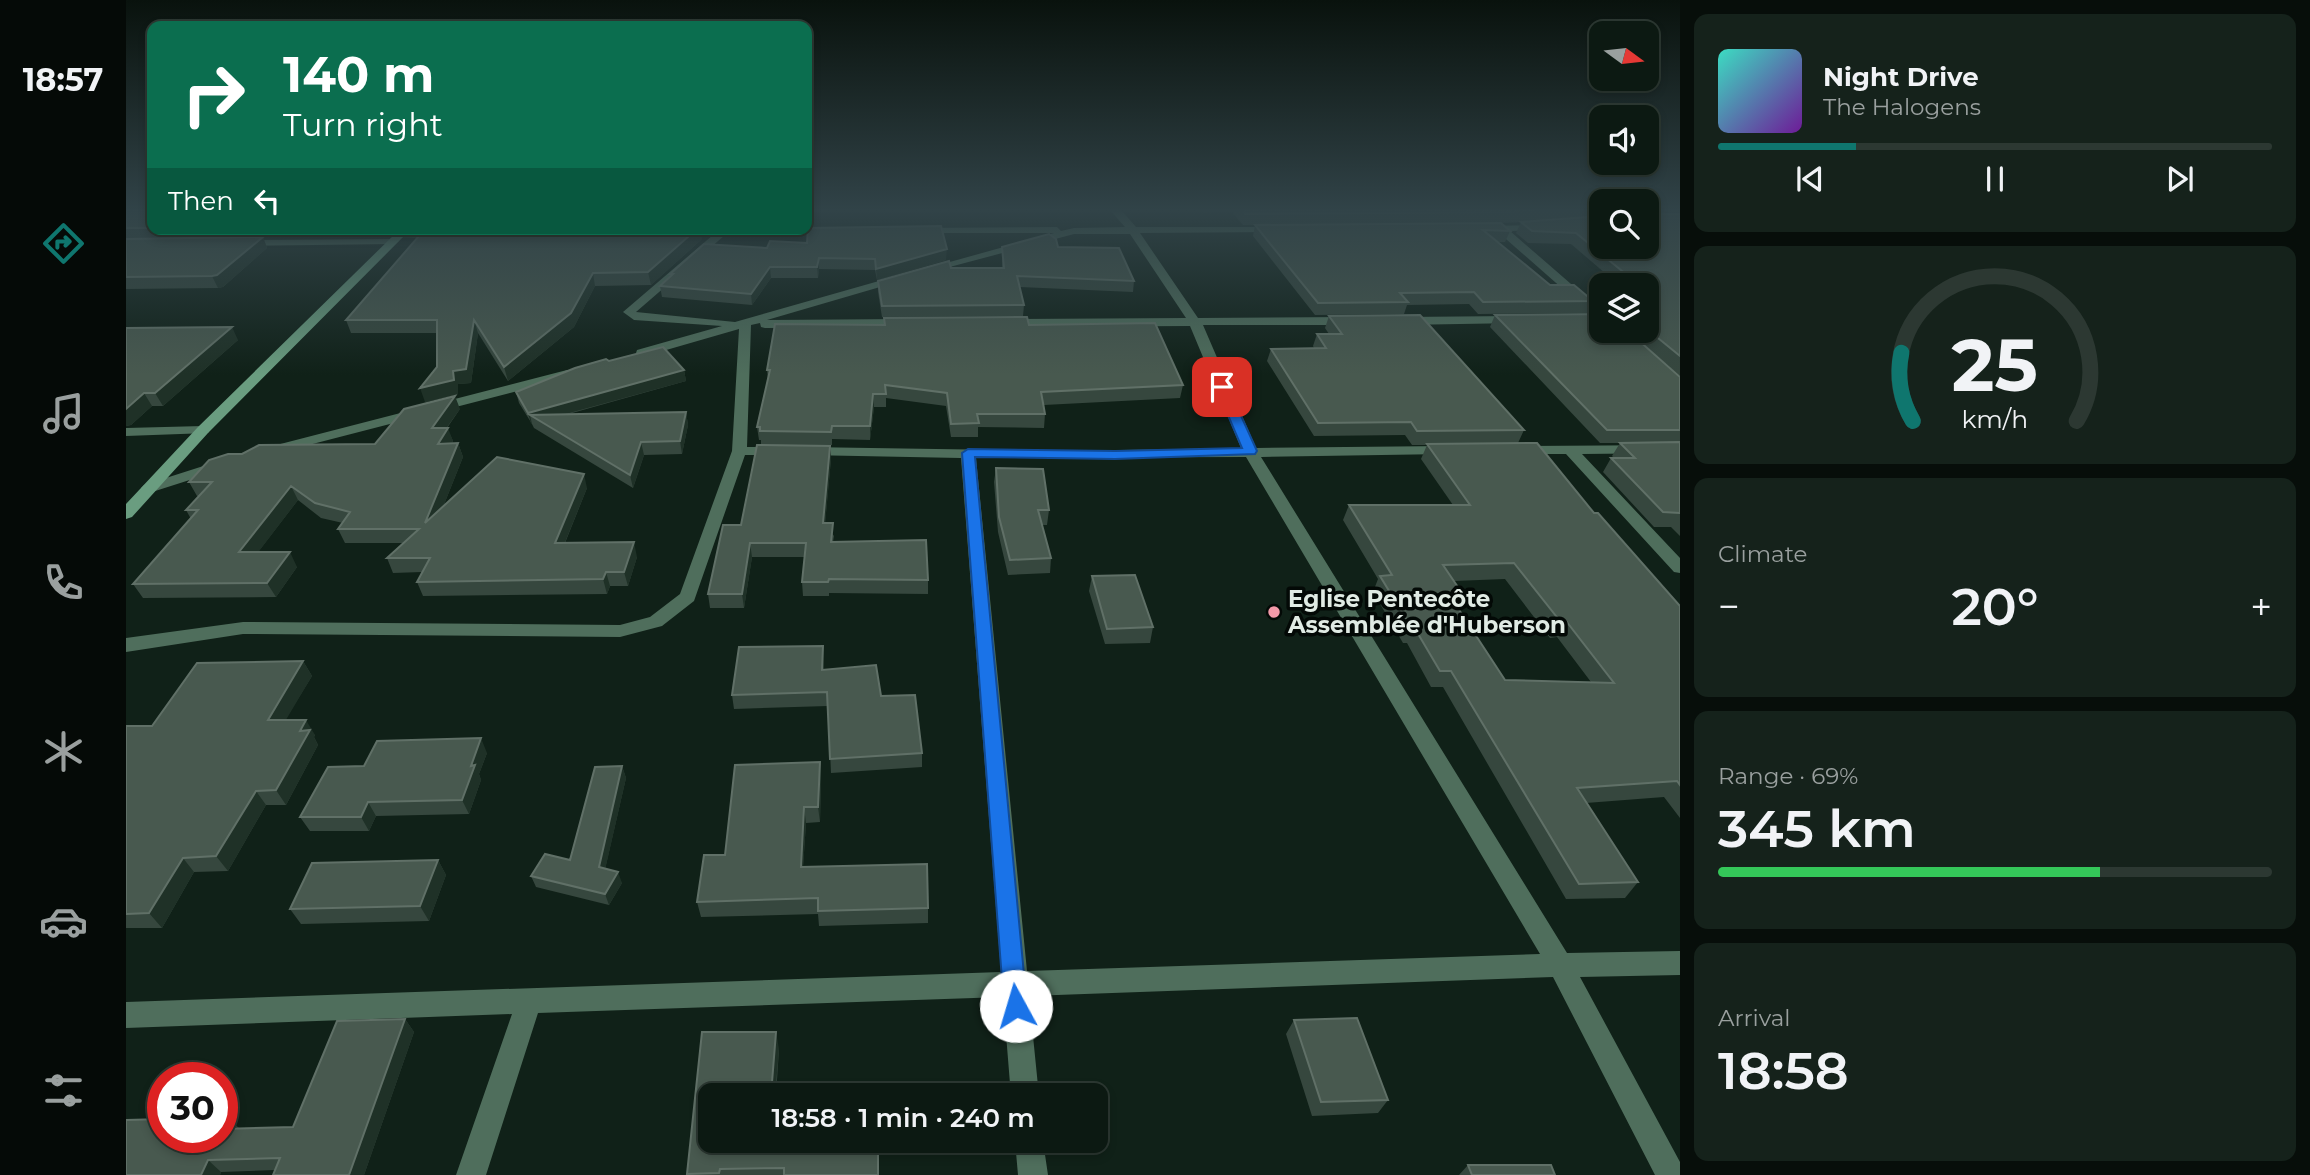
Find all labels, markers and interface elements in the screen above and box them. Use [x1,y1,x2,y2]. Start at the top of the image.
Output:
north arrow [1589,21,1659,91]
map controls [1589,21,1659,343]
text: 140 m [283,45,435,104]
icon: right [168,49,259,140]
text: 18:57 [23,60,103,99]
text: Night Drive [1823,61,1979,93]
text: The Halogens [1823,93,1981,121]
text: Turn right [283,105,443,144]
button: sound [1589,105,1659,175]
icon: previous [1791,160,1829,198]
icon: pause [1976,160,2014,198]
icon: next [2161,160,2199,198]
icon: left [248,182,286,220]
text: Then [168,185,234,217]
button: search [1589,189,1659,259]
icon: directions [39,219,88,268]
button: layers [1589,273,1659,343]
text: 25 [1952,322,2038,410]
pin [1192,357,1252,417]
icon: arrive [1203,368,1241,406]
icon: music [39,389,88,438]
text: km/h [1962,404,2028,434]
text: Climate [1718,540,1807,568]
icon: phone [39,558,88,607]
text: 20° [1951,575,2039,638]
text: − [1718,583,1740,630]
text: + [2250,583,2272,630]
place label: Eglise Pentecôte Assemblée d'Huberson [1287,585,1566,639]
marker: Eglise Pentecôte Assemblée d'Huberson [1266,604,1282,620]
icon: climate [39,727,88,776]
text: Range · 69% [1718,762,1858,790]
text: 345 km [1718,797,1916,860]
icon: car [39,897,88,946]
position arrow [979,969,1053,1043]
text: Arrival [1718,1004,1791,1032]
text: 18:58 [1718,1039,1849,1102]
speed limit sign: 30 [147,1062,238,1153]
icon: filters [39,1066,88,1115]
text: 18:58 · 1 min · 240 m [771,1102,1035,1134]

